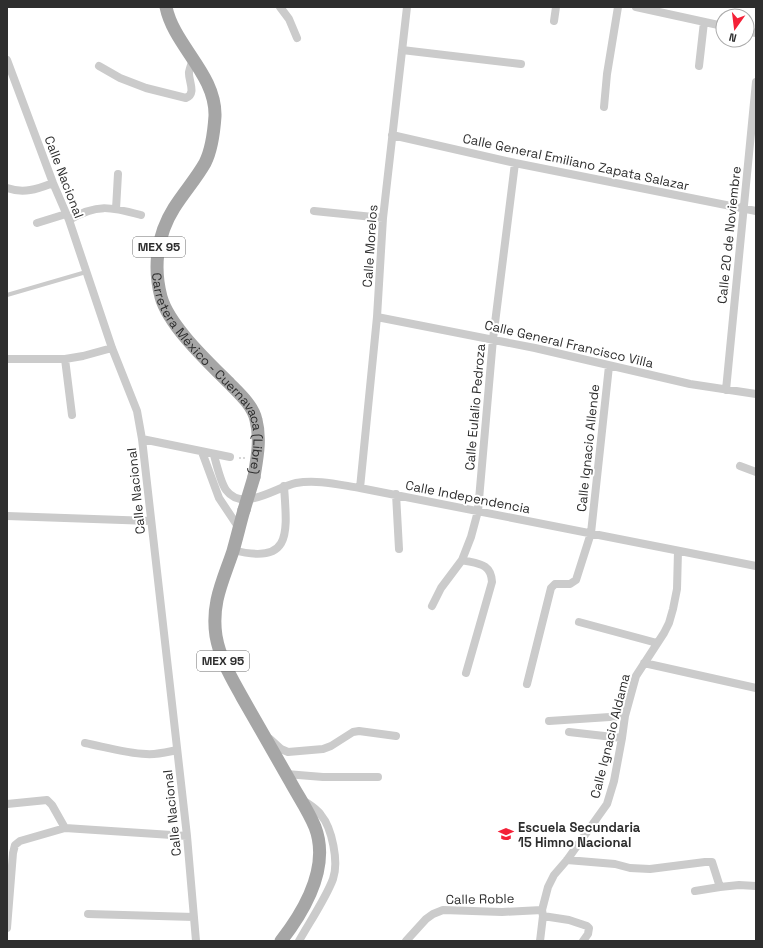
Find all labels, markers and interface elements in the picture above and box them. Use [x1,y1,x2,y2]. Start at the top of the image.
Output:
north arrow [715,8,755,48]
text: N [727,30,738,45]
street label: Calle General Emiliano Zapata Salazar [461,130,691,194]
street label: Calle Nacional [41,133,87,221]
street label: Calle 20 de Noviembre [713,165,745,305]
street label: Calle Morelos [359,204,381,288]
road number: MEX 95 [133,237,185,257]
street label: Carretera México - Cuernavaca (Libre) [149,272,267,476]
street label: Calle General Francisco Villa [483,316,656,372]
street label: Calle Eulalio Pedroza [461,342,489,471]
street label: Calle Ignacio Allende [573,383,603,513]
street label: Calle Nacional [123,447,149,535]
street label: Calle Independencia [404,477,532,518]
road number: MEX 95 [197,651,249,671]
street label: Calle Ignacio Aldama [586,671,634,800]
street label: Calle Nacional [159,769,185,857]
place label: Escuela Secundaria 15 Himno Nacional [518,819,641,851]
school or university icon: Escuela Secundaria 15 Himno Nacional [497,825,515,843]
street label: Calle Roble [445,890,515,908]

